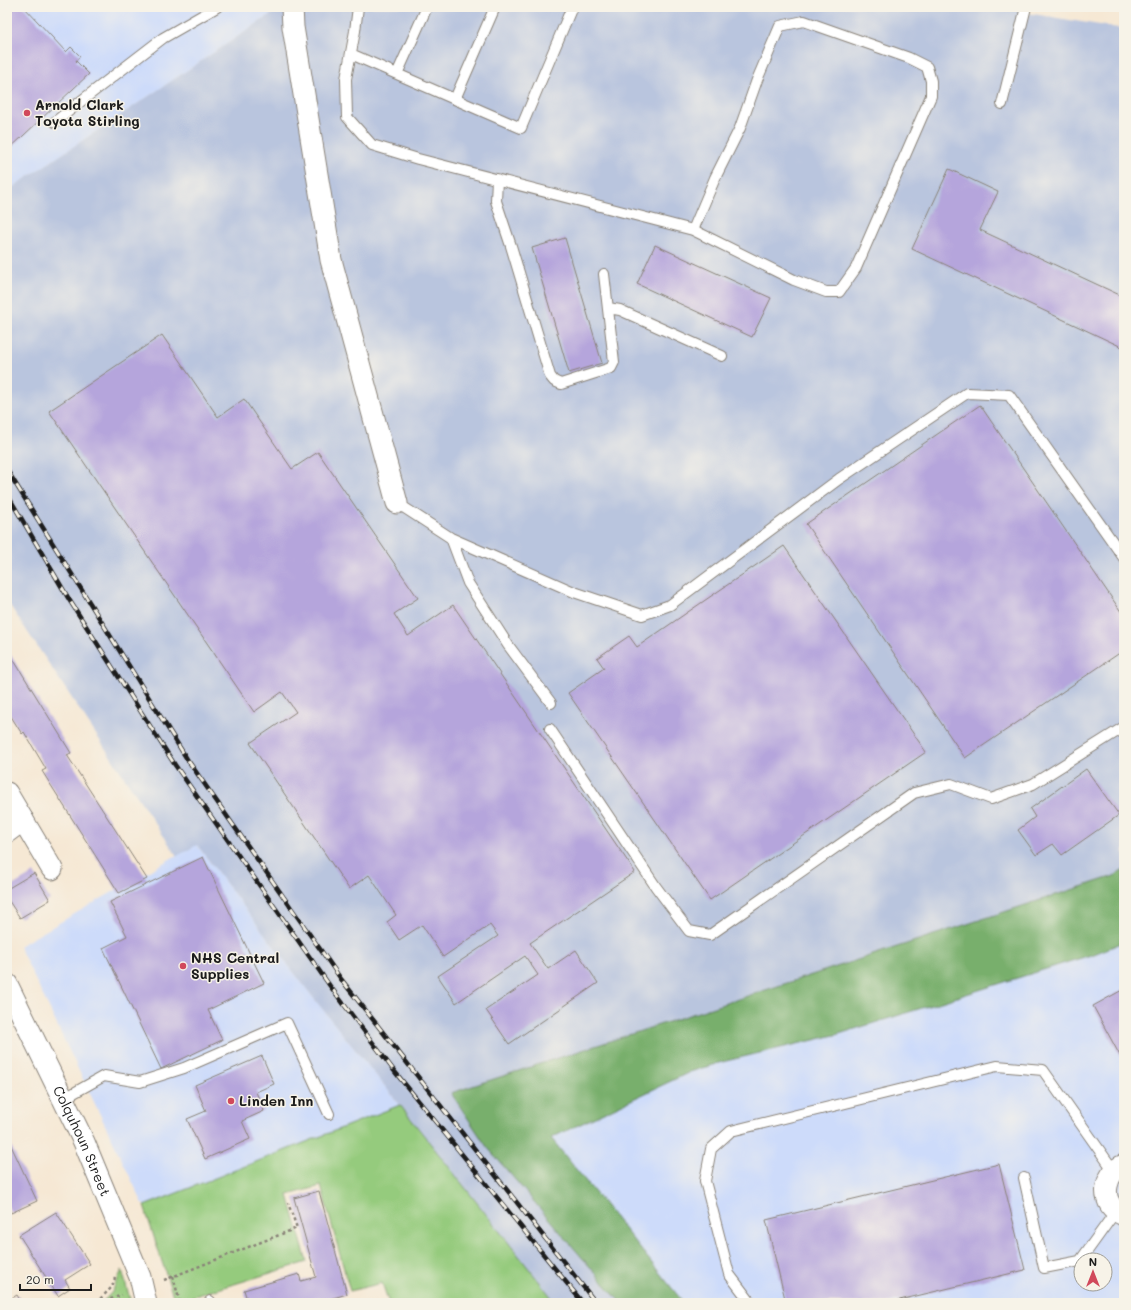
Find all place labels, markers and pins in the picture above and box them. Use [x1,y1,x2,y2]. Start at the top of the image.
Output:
place label: Arnold Clark Toyota Stirling [35,95,140,130]
marker: Arnold Clark Toyota Stirling [22,108,32,118]
place label: NHS Central Supplies [191,948,279,983]
marker: NHS Central Supplies [178,961,188,971]
place label: Linden Inn [239,1091,313,1110]
marker: Linden Inn [226,1096,236,1106]

